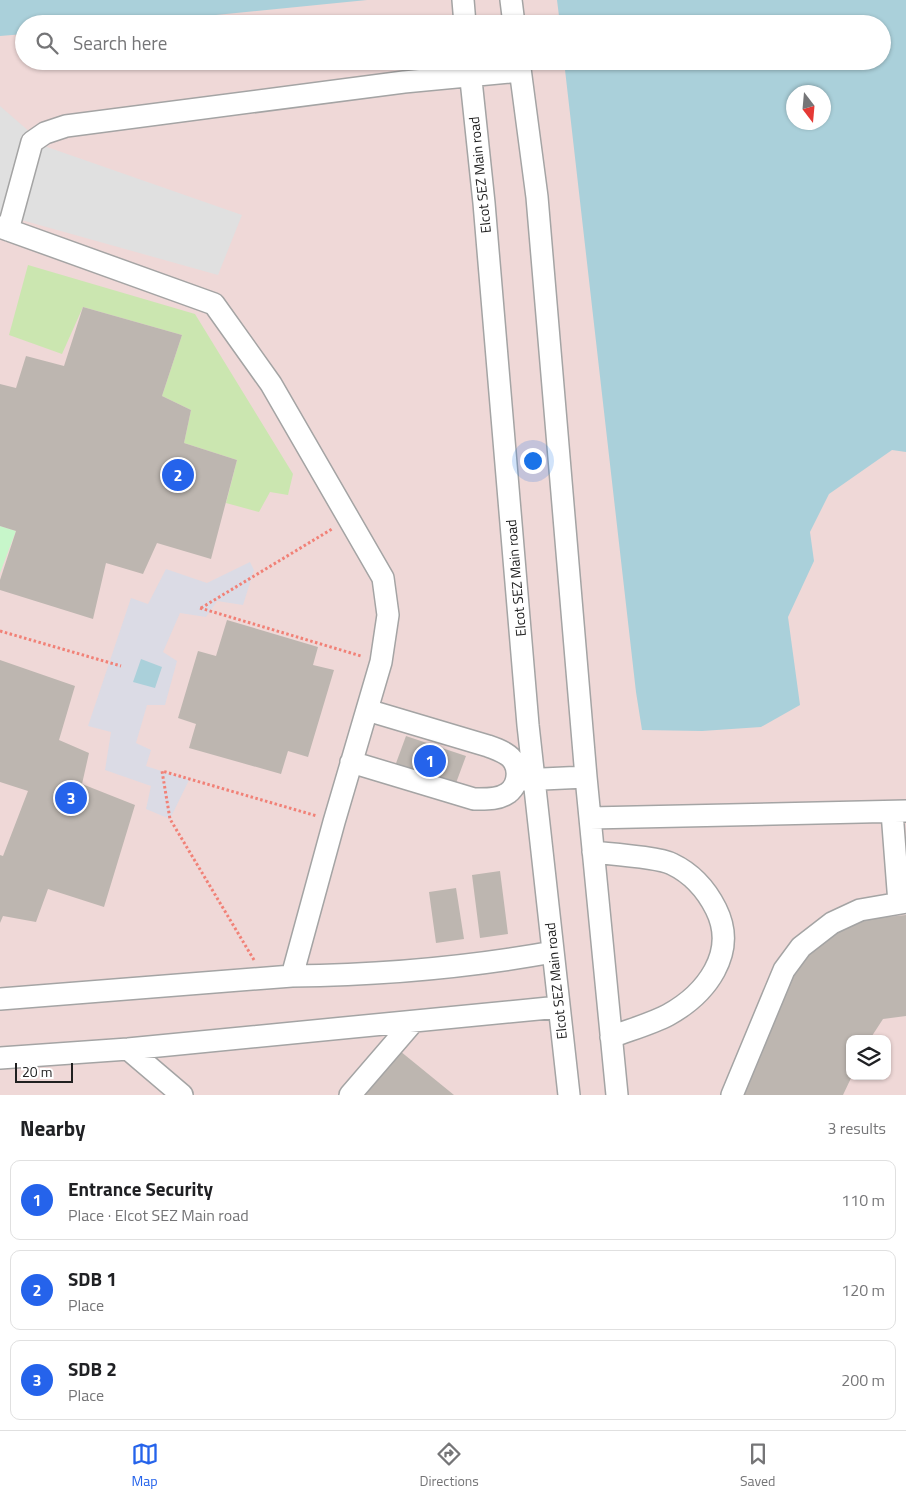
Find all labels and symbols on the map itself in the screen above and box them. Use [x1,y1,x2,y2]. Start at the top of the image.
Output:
north arrow [786,85,831,130]
street label: Elcot SEZ Main road [463,116,496,234]
your location [520,448,546,474]
pin: 2 [162,456,194,494]
street label: Elcot SEZ Main road [500,519,531,637]
pin: 1 [414,742,446,780]
pin: 3 [55,779,87,817]
street label: Elcot SEZ Main road [539,922,572,1040]
scale bar [15,1060,72,1083]

